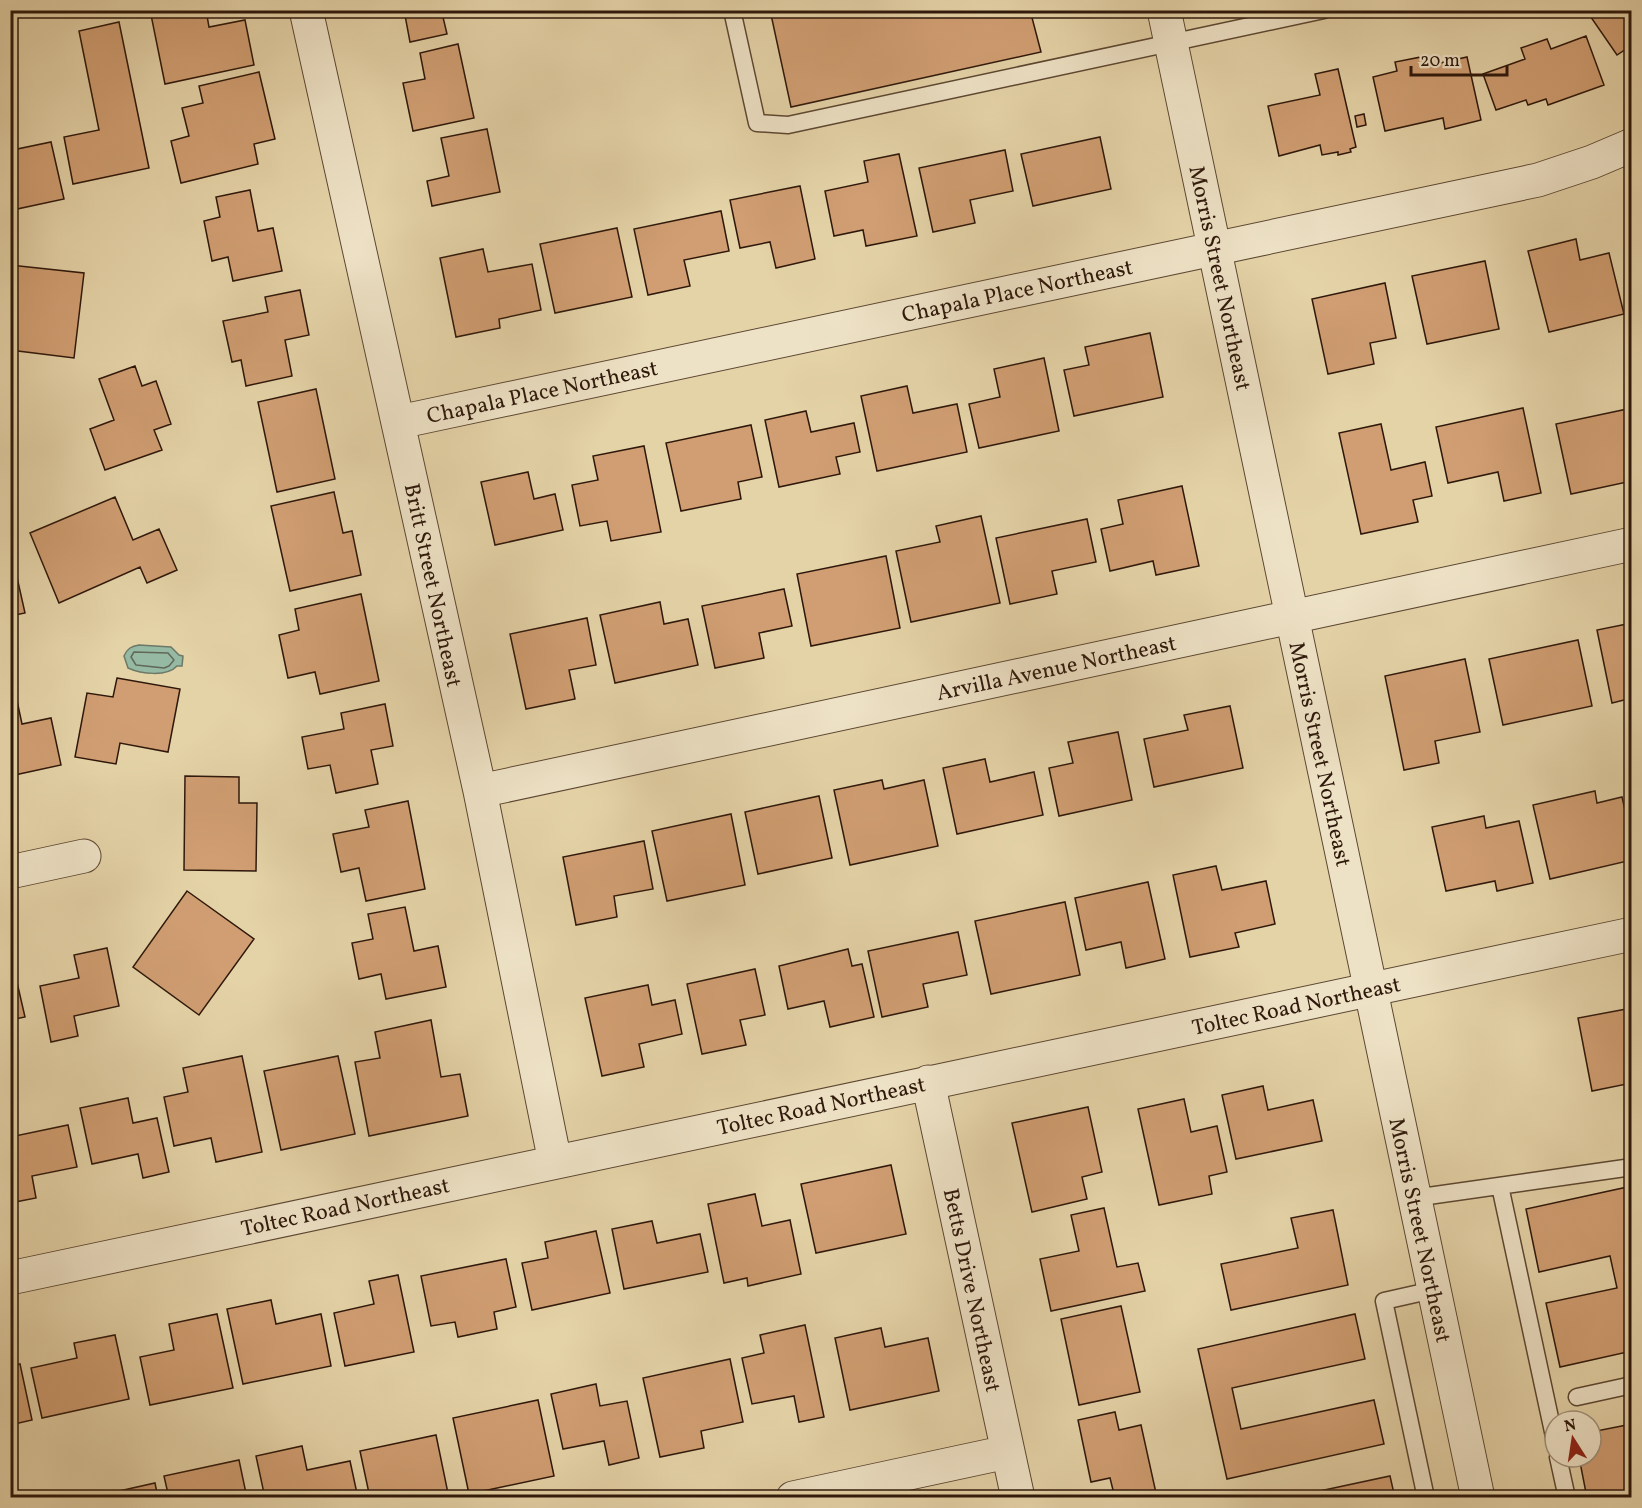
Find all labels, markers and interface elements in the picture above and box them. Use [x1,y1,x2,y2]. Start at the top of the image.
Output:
scale bar [1411,39,1507,77]
text: 20 m [1420,49,1460,74]
street label: Morris Street Northeast [1180,163,1258,394]
street label: Chapala Place Northeast [899,253,1136,332]
street label: Chapala Place Northeast [424,354,661,433]
street label: Britt Street Northeast [395,481,468,691]
street label: Arvilla Avenue Northeast [934,629,1180,710]
street label: Morris Street Northeast [1280,639,1358,870]
street label: Toltec Road Northeast [1189,970,1404,1045]
street label: Toltec Road Northeast [714,1070,929,1145]
street label: Morris Street Northeast [1380,1115,1458,1346]
street label: Toltec Road Northeast [238,1171,453,1246]
street label: Betts Drive Northeast [934,1186,1007,1396]
north arrow [1543,1409,1603,1469]
text: N [1562,1414,1579,1438]

